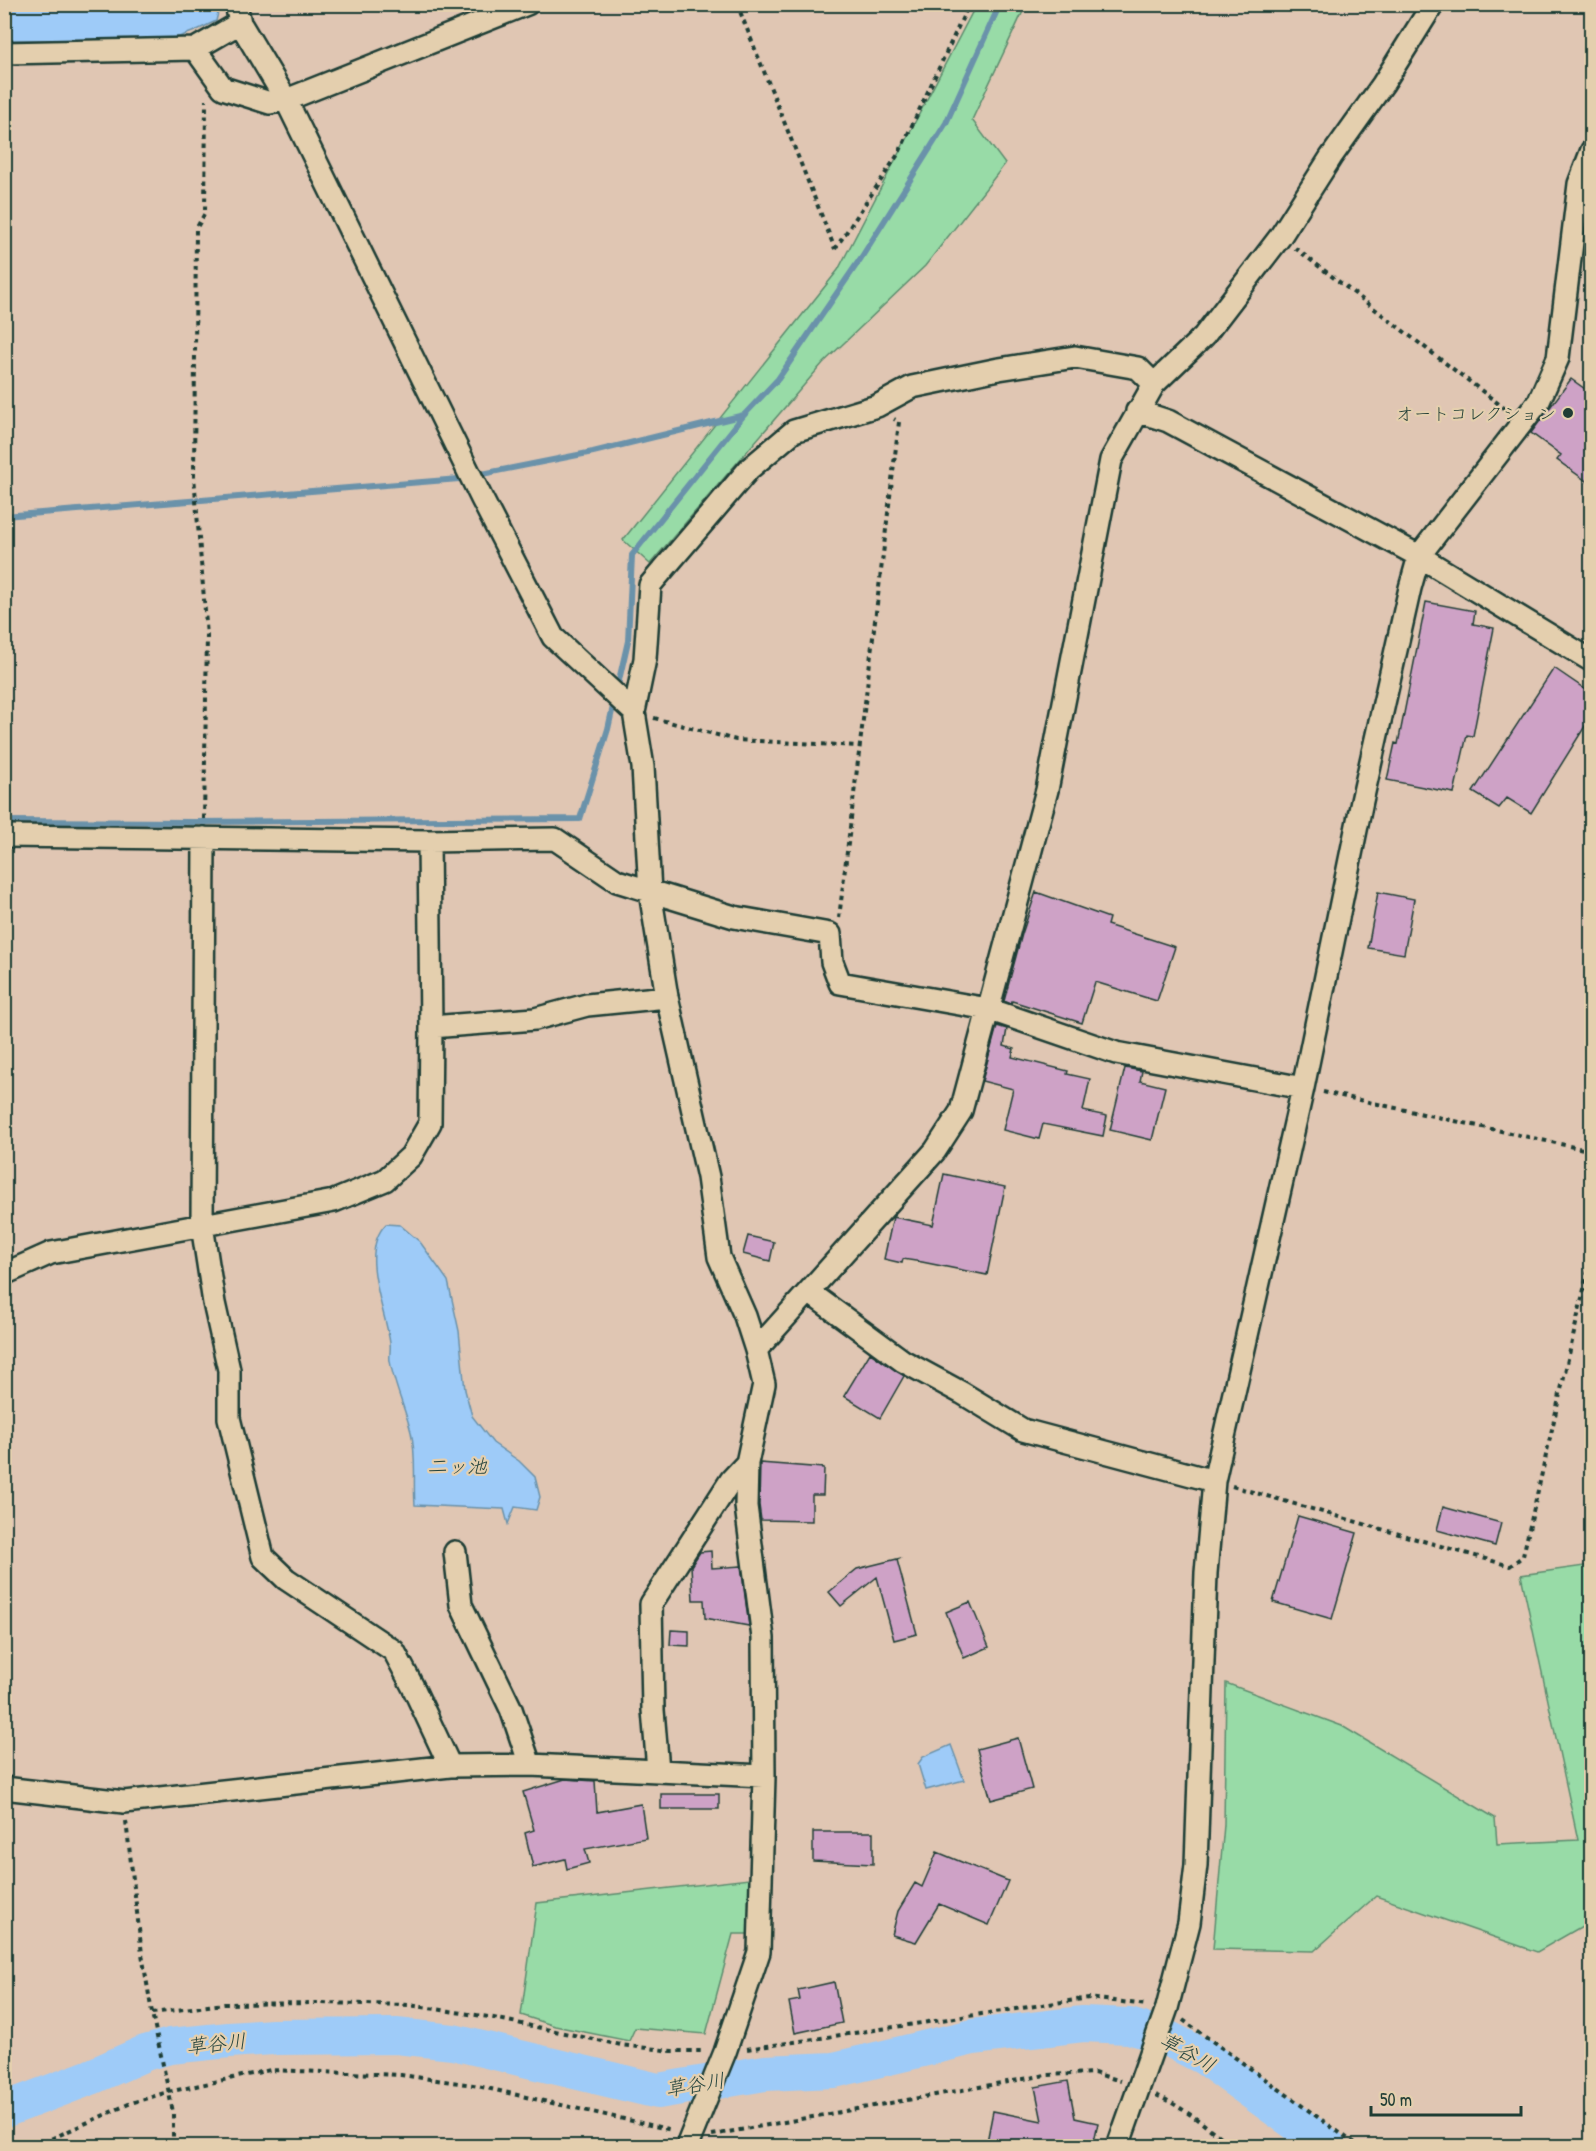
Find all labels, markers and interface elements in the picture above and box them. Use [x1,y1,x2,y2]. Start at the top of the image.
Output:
place label: オートコレクション [1395,401,1556,426]
marker: オートコレクション [1561,406,1575,420]
water label: 二ッ池 [427,1452,488,1479]
water label: 草谷川 [185,2026,247,2060]
water label: 草谷川 [1155,2026,1221,2078]
water label: 草谷川 [663,2066,727,2102]
scale bar [1371,2079,1521,2117]
text: 50 m [1380,2087,1412,2112]

